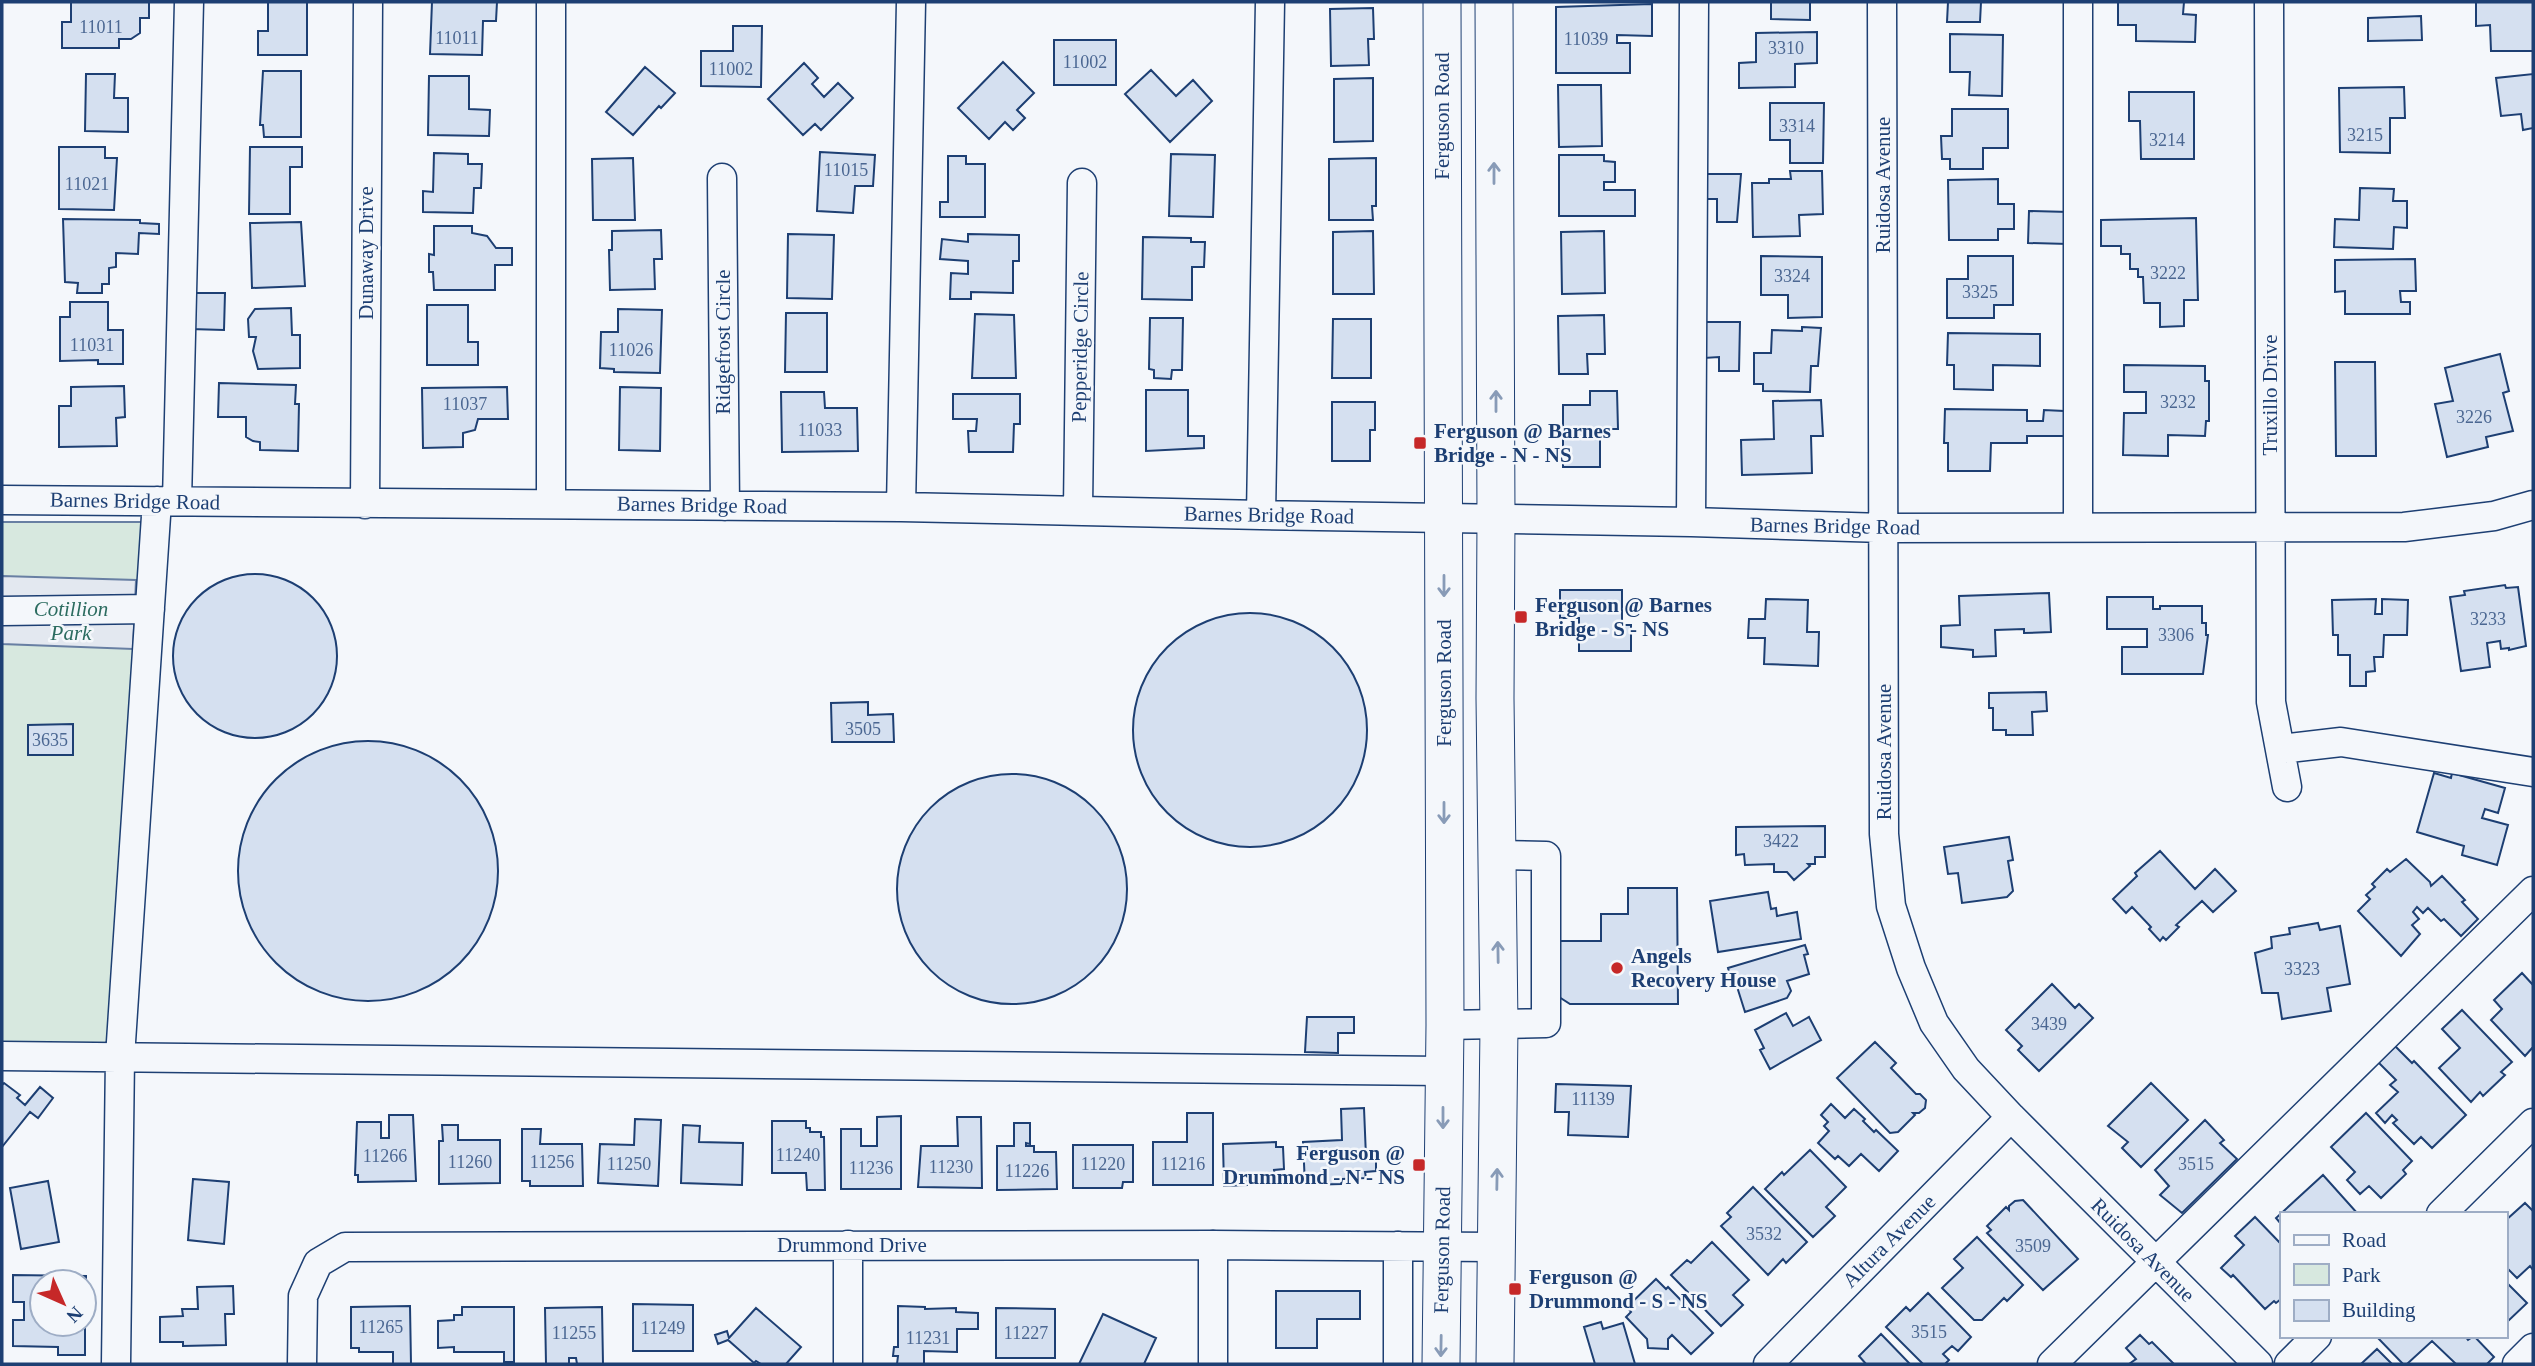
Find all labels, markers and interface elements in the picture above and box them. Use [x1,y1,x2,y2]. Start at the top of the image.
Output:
house number: 11011 [79,17,123,37]
house number: 11011 [435,28,479,48]
house number: 11039 [1564,29,1608,49]
house number: 3310 [1768,38,1804,58]
house number: 11002 [1063,52,1107,72]
street label: Ferguson Road [1430,52,1454,180]
house number: 11002 [709,59,753,79]
house number: 3314 [1779,116,1815,136]
street label: Ruidosa Avenue [1871,117,1895,253]
house number: 3215 [2347,125,2383,145]
house number: 3214 [2149,130,2185,150]
house number: 11015 [824,160,868,180]
one-way arrow [1488,162,1501,185]
house number: 11021 [65,174,109,194]
street label: Dunaway Drive [354,186,378,320]
house number: 3222 [2150,263,2186,283]
house number: 3324 [1774,266,1810,286]
street label: Ridgefrost Circle [711,269,735,415]
street label: Pepperidge Circle [1067,271,1093,423]
house number: 3325 [1962,282,1998,302]
street label: Truxillo Drive [2258,334,2282,456]
house number: 11031 [70,335,114,355]
house number: 11026 [609,340,653,360]
one-way arrow [1489,390,1503,413]
house number: 3232 [2160,392,2196,412]
house number: 11037 [443,394,487,414]
house number: 3226 [2456,407,2492,427]
place label: Ferguson @ Barnes Bridge - N - NS [1434,419,1611,467]
house number: 11033 [798,420,842,440]
marker: Ferguson @ Barnes Bridge - N - NS [1412,435,1428,451]
street label: Barnes Bridge Road [50,488,221,514]
street label: Barnes Bridge Road [617,492,788,518]
street label: Barnes Bridge Road [1184,502,1355,528]
street label: Barnes Bridge Road [1750,513,1921,539]
one-way arrow [1438,574,1451,597]
place label: Ferguson @ Barnes Bridge - S - NS [1535,593,1712,641]
park label: Cotillion Park [34,597,108,645]
marker: Ferguson @ Barnes Bridge - S - NS [1513,609,1529,625]
house number: 3233 [2470,609,2506,629]
street label: Ferguson Road [1432,619,1456,747]
house number: 3306 [2158,625,2194,645]
street label: Ruidosa Avenue [1872,684,1896,820]
house number: 3505 [845,719,881,739]
house number: 3635 [32,730,68,750]
one-way arrow [1437,802,1451,825]
house number: 3422 [1763,831,1799,851]
one-way arrow [1491,940,1505,963]
place label: Angels Recovery House [1631,944,1776,992]
house number: 3323 [2284,959,2320,979]
marker: Angels Recovery House [1609,960,1625,976]
house number: 3439 [2031,1014,2067,1034]
house number: 11139 [1571,1089,1615,1109]
one-way arrow [1436,1106,1450,1129]
place label: Ferguson @ Drummond - N - NS [1223,1141,1405,1189]
house number: 11240 [776,1145,820,1165]
house number: 11266 [363,1146,407,1166]
house number: 11260 [448,1152,492,1172]
house number: 11256 [530,1152,574,1172]
house number: 11250 [607,1154,651,1174]
house number: 11220 [1081,1154,1125,1174]
house number: 11216 [1161,1154,1205,1174]
house number: 3515 [2178,1154,2214,1174]
house number: 11230 [929,1157,973,1177]
marker: Ferguson @ Drummond - N - NS [1411,1157,1427,1173]
house number: 11236 [849,1158,893,1178]
house number: 11226 [1005,1161,1049,1181]
one-way arrow [1490,1168,1504,1191]
street label: Ferguson Road [1429,1186,1455,1314]
street label: Altura Avenue [1838,1190,1940,1292]
street label: Ruidosa Avenue [2086,1193,2200,1307]
legend [2280,1212,2507,1338]
house number: 3532 [1746,1224,1782,1244]
text: Road [2342,1228,2387,1252]
street label: Drummond Drive [777,1233,927,1257]
house number: 3509 [2015,1236,2051,1256]
text: Park [2342,1263,2381,1287]
place label: Ferguson @ Drummond - S - NS [1529,1265,1708,1313]
north arrow [28,1268,98,1338]
marker: Ferguson @ Drummond - S - NS [1507,1281,1523,1297]
text: Building [2342,1298,2416,1322]
text: N [62,1302,87,1327]
house number: 11265 [359,1317,403,1337]
house number: 11249 [641,1318,685,1338]
house number: 3515 [1911,1322,1947,1342]
house number: 11255 [552,1323,596,1343]
house number: 11227 [1004,1323,1048,1343]
house number: 11231 [906,1328,950,1348]
one-way arrow [1434,1334,1448,1357]

